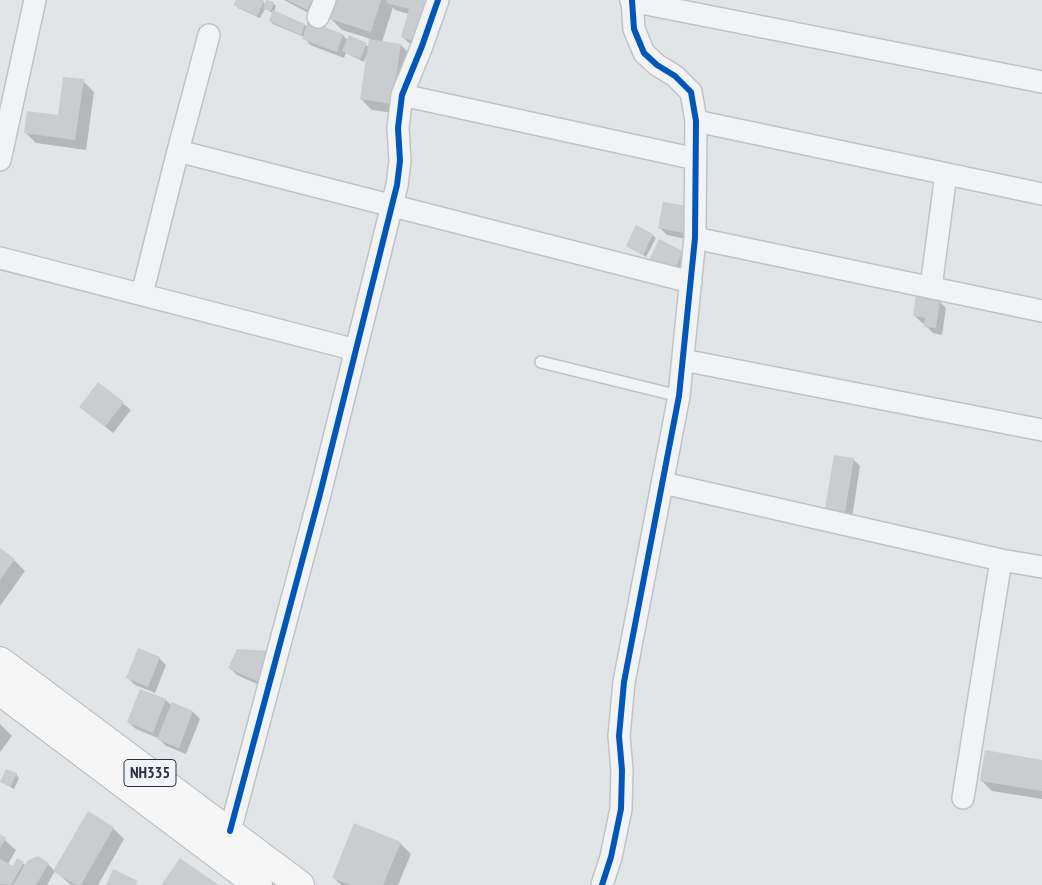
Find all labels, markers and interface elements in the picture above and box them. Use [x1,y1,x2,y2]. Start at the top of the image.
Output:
road number: NH335 [124,760,176,786]

